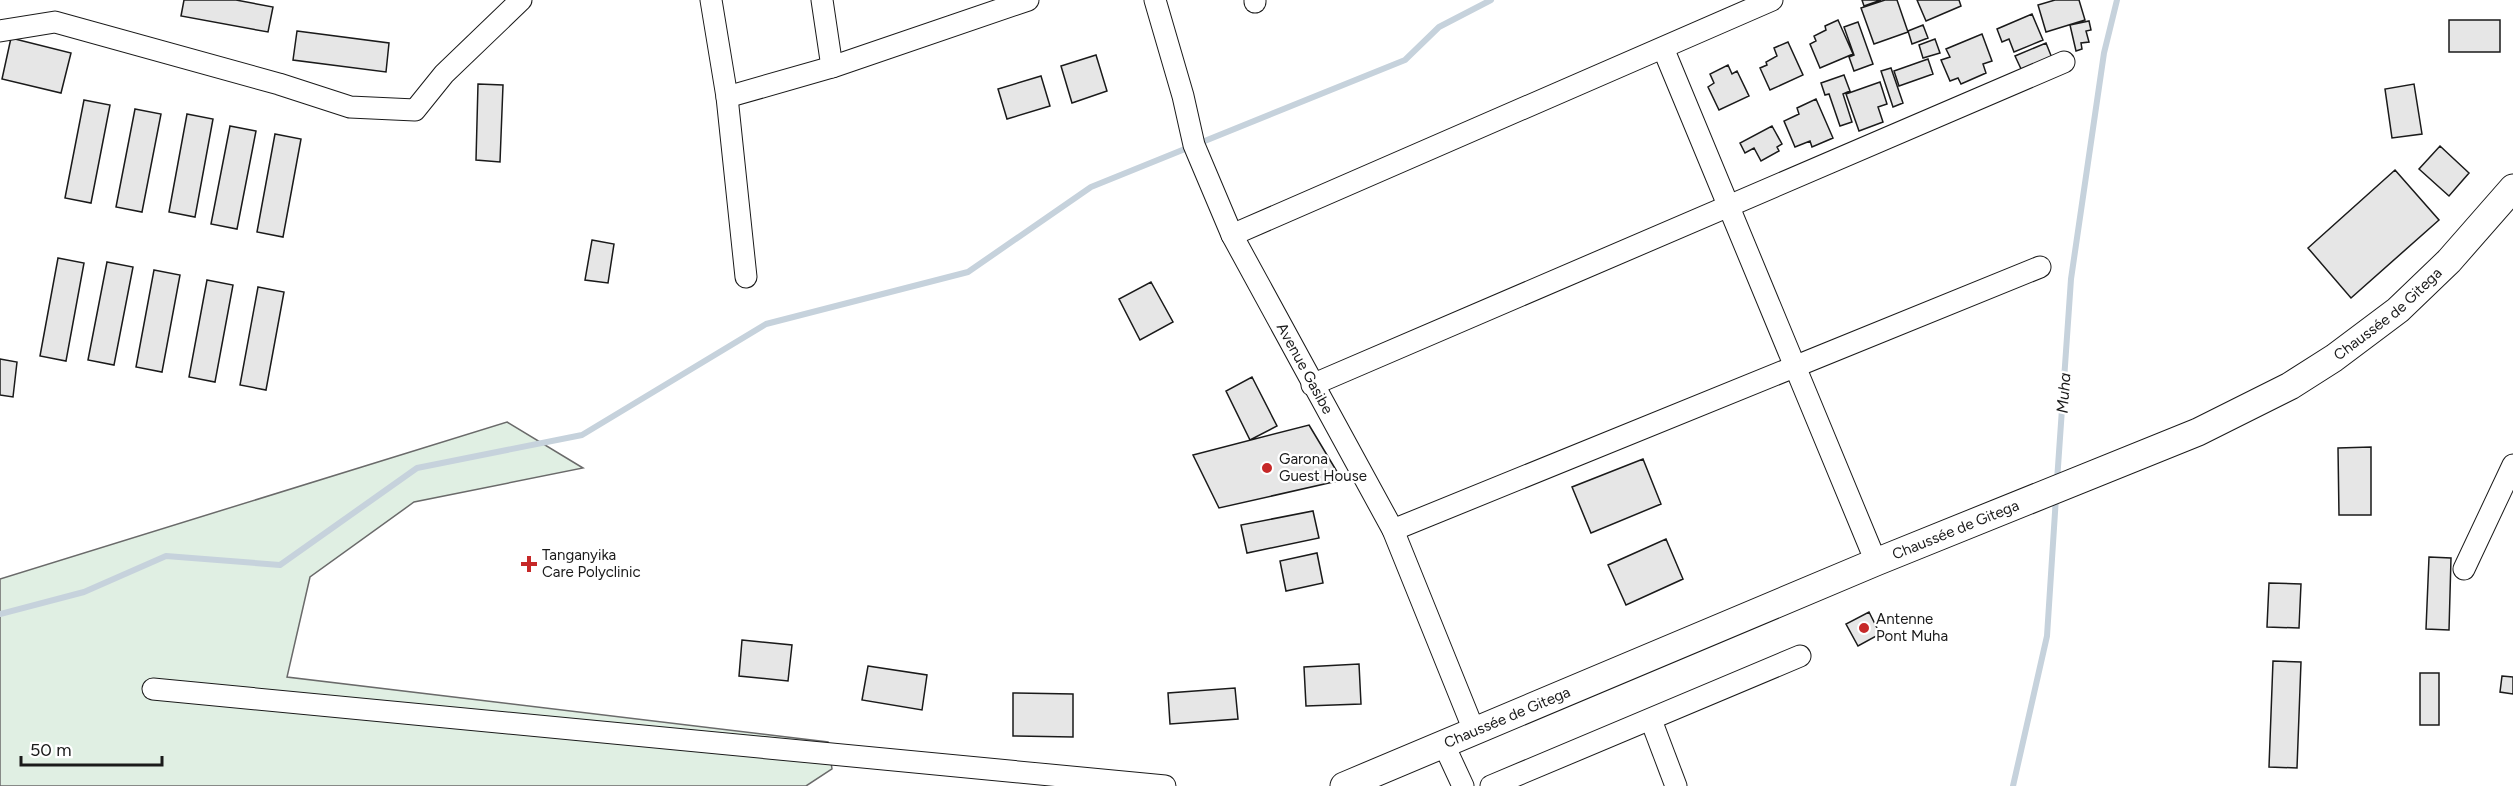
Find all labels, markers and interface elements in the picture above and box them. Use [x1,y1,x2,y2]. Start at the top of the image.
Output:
street label: Chaussée de Gitega [2330,264,2445,364]
street label: Avenue Gasibe [1273,320,1337,417]
water label: Muha [2053,372,2074,414]
place label: Garona Guest House [1279,450,1367,485]
marker: Garona Guest House [1260,461,1274,475]
street label: Chaussée de Gitega [1889,496,2022,564]
place label: Tanganyika Care Polyclinic [542,546,641,581]
marker: Tanganyika Care Polyclinic [520,555,538,573]
place label: Antenne Pont Muha [1876,610,1948,645]
marker: Antenne Pont Muha [1857,621,1871,635]
street label: Chaussée de Gitega [1441,683,1573,752]
scale bar [21,729,162,767]
text: 50 m [30,739,72,761]

